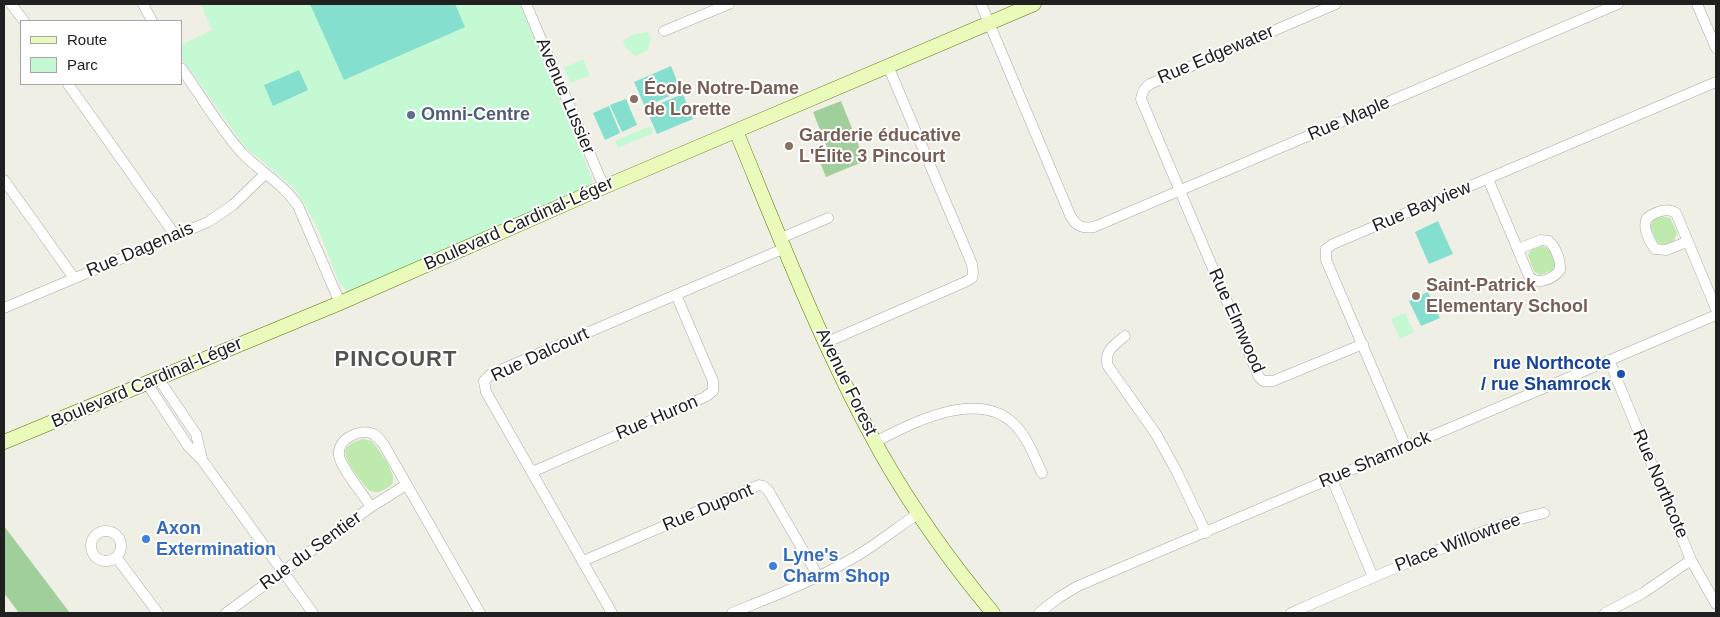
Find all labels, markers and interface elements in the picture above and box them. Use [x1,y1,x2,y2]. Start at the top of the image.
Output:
legend [20,20,182,85]
street label: Rue Edgewater [1155,21,1277,89]
text: Route [67,31,107,48]
street label: Avenue Lussier [531,35,599,157]
text: Parc [67,56,98,73]
place label: École Notre-Dame de Lorette [644,78,799,120]
street label: Rue Maple [1305,92,1393,146]
marker: École Notre-Dame de Lorette [628,93,640,105]
place label: Omni-Centre [421,104,530,126]
marker: Omni-Centre [405,109,417,121]
place label: Garderie éducative L'Élite 3 Pincourt [799,125,961,168]
marker: Garderie éducative L'Élite 3 Pincourt [783,140,795,152]
street label: Boulevard Cardinal-Léger [421,172,617,276]
street label: Rue Bayview [1369,177,1475,237]
street label: Rue Dagenais [83,218,197,282]
street label: Rue Elmwood [1203,265,1269,377]
place label: Saint-Patrick Elementary School [1426,275,1588,318]
marker: Saint-Patrick Elementary School [1410,290,1422,302]
street label: Rue Dalcourt [488,323,592,387]
street label: Avenue Forest [811,325,881,439]
street label: Boulevard Cardinal-Léger [48,333,246,433]
district label: PINCOURT [334,347,458,373]
place label: rue Northcote / rue Shamrock [1481,353,1611,396]
marker: rue Northcote / rue Shamrock [1615,368,1627,380]
street label: Rue Huron [613,391,701,445]
street label: Rue Northcote [1627,426,1693,542]
street label: Rue Shamrock [1316,427,1434,493]
street label: Rue Dupont [660,479,756,537]
street label: Rue du Sentier [256,507,366,595]
street label: Place Willowtree [1392,509,1524,577]
place label: Axon Extermination [156,518,276,560]
marker: Axon Extermination [140,533,152,545]
place label: Lyne's Charm Shop [783,545,890,588]
marker: Lyne's Charm Shop [767,560,779,572]

